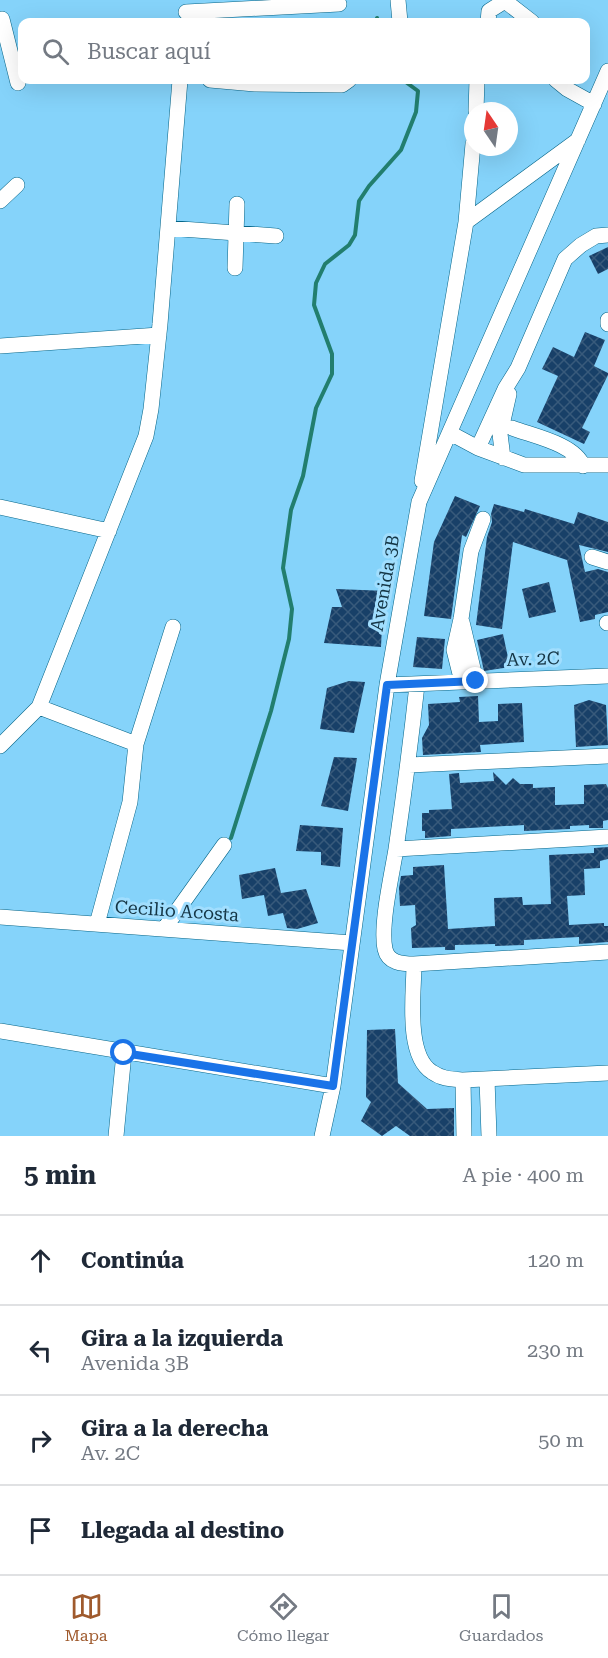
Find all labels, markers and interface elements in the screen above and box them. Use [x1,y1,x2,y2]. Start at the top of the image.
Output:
search box [18,18,590,84]
icon: search [39,35,72,68]
text: Buscar aquí [87,39,211,64]
north arrow [464,102,518,156]
street label: Avenida 3B [366,533,403,633]
street label: Av. 2C [506,647,560,670]
route end [462,667,488,693]
street label: Cecilio Acosta [114,896,240,925]
route start [110,1039,136,1065]
text: 5 min [24,1160,96,1190]
text: A pie · 400 m [462,1163,584,1187]
icon: ahead [24,1244,57,1277]
text: Continúa [81,1248,184,1273]
text: 120 m [527,1248,584,1272]
text: Gira a la izquierda [81,1326,283,1351]
icon: left [24,1334,57,1367]
text: 230 m [527,1338,584,1362]
text: Avenida 3B [81,1351,189,1375]
text: Gira a la derecha [81,1416,268,1441]
icon: right [24,1424,57,1457]
text: 50 m [538,1428,584,1452]
text: Av. 2C [81,1441,140,1465]
icon: arrive [24,1514,57,1547]
text: Llegada al destino [81,1518,284,1543]
tab: Mapa [65,1590,107,1645]
tab: Cómo llegar [237,1590,329,1645]
tab: Guardados [459,1590,543,1645]

